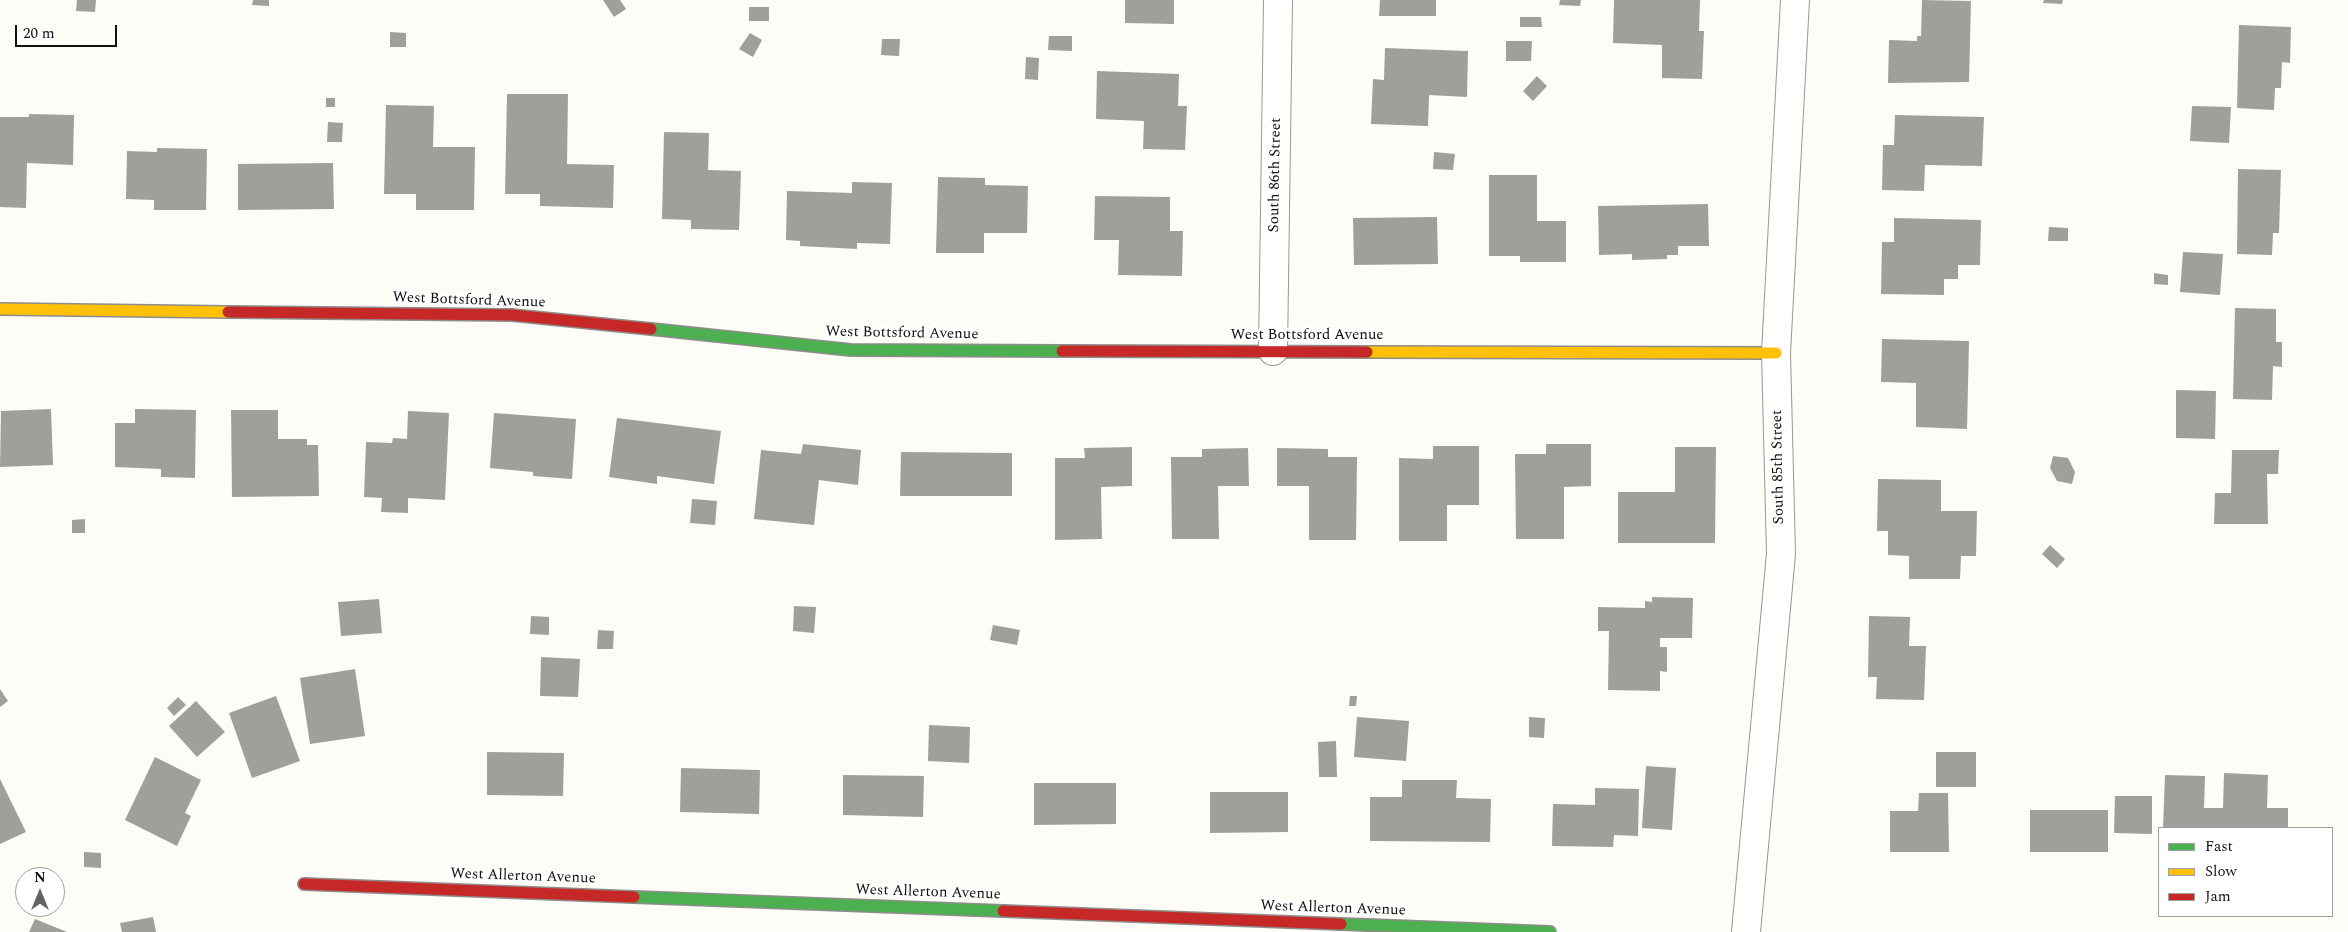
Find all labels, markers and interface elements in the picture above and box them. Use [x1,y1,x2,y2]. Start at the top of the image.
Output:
scale bar [18,15,120,47]
text: 20 m [23,22,55,45]
street label: South 86th Street [1266,117,1286,233]
street label: West Bottsford Avenue [392,289,546,313]
street label: West Bottsford Avenue [825,324,979,344]
street label: West Bottsford Avenue [1230,327,1384,345]
street label: South 85th Street [1769,409,1789,525]
legend [2158,827,2333,917]
text: Fast [2205,835,2233,858]
text: Slow [2205,860,2237,883]
street label: West Allerton Avenue [450,865,596,889]
north arrow [15,867,65,917]
text: N [34,867,46,888]
street label: West Allerton Avenue [855,881,1001,905]
text: Jam [2205,885,2231,908]
street label: West Allerton Avenue [1260,897,1406,921]

